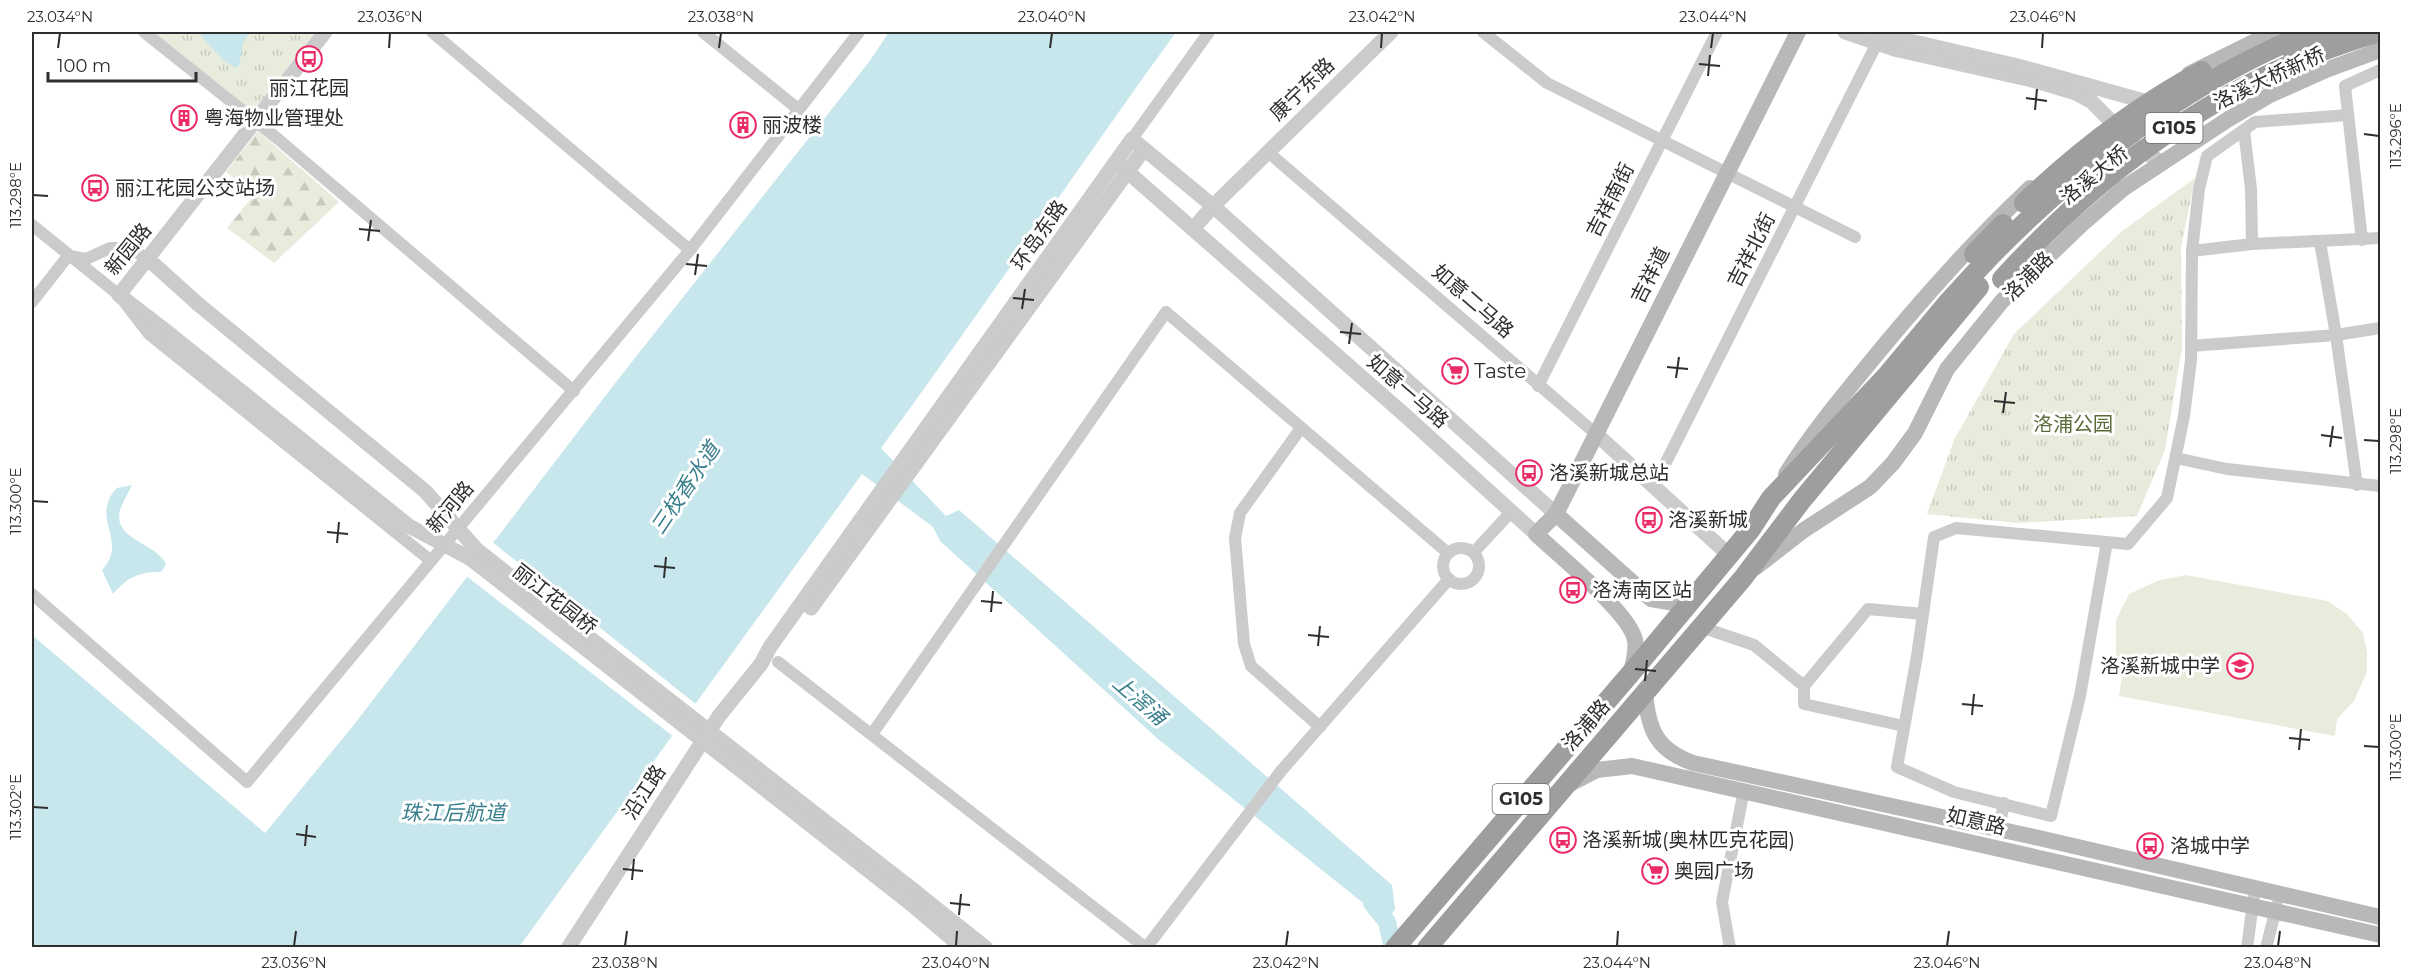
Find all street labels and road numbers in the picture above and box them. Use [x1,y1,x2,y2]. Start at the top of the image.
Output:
street label: 洛溪大桥新桥 [2210,42,2328,114]
street label: 康宁东路 [1265,53,1339,125]
road number: G105 [2146,113,2202,143]
street label: 洛溪大桥 [2055,141,2133,209]
street label: 吉祥南街 [1581,159,1639,241]
street label: 环岛东路 [1006,195,1072,275]
street label: 吉祥北街 [1722,209,1780,291]
street label: 新园路 [100,218,156,280]
street label: 吉祥道 [1626,243,1674,307]
street label: 洛浦路 [1998,246,2058,306]
street label: 如意二马路 [1427,259,1519,343]
street label: 如意一马路 [1362,349,1454,433]
street label: 新河路 [422,476,478,538]
street label: 丽江花园桥 [508,559,602,639]
street label: 洛浦路 [1557,694,1615,756]
street label: 沿江路 [618,760,670,824]
road number: G105 [1492,784,1550,814]
street label: 如意路 [1944,803,2008,839]

